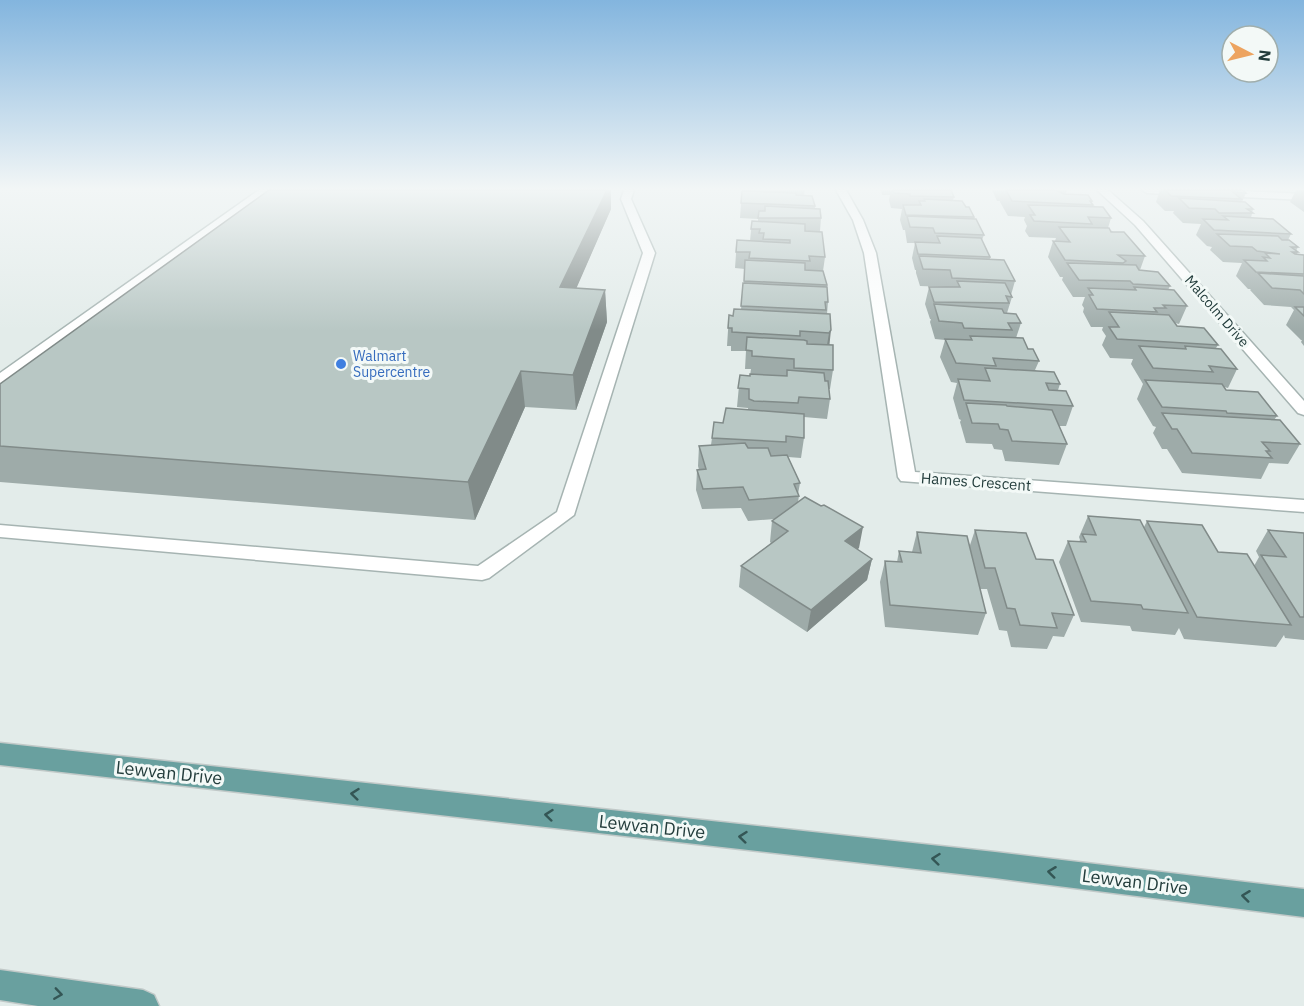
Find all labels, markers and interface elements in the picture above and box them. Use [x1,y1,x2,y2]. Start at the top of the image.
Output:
north arrow [1220,24,1280,84]
text: N [1254,49,1276,63]
street label: Malcolm Drive [1181,271,1253,351]
place label: Walmart Supercentre [353,347,431,381]
marker: Walmart Supercentre [334,357,348,371]
street label: Hames Crescent [920,468,1032,495]
street label: Lewvan Drive [115,755,224,790]
one-way arrow [350,788,360,801]
street label: Lewvan Drive [598,809,707,844]
one-way arrow [544,810,553,822]
one-way arrow [738,831,747,844]
one-way arrow [932,853,941,866]
street label: Lewvan Drive [1081,864,1190,899]
one-way arrow [1048,867,1057,879]
one-way arrow [1241,890,1251,903]
one-way arrow [53,987,63,999]

